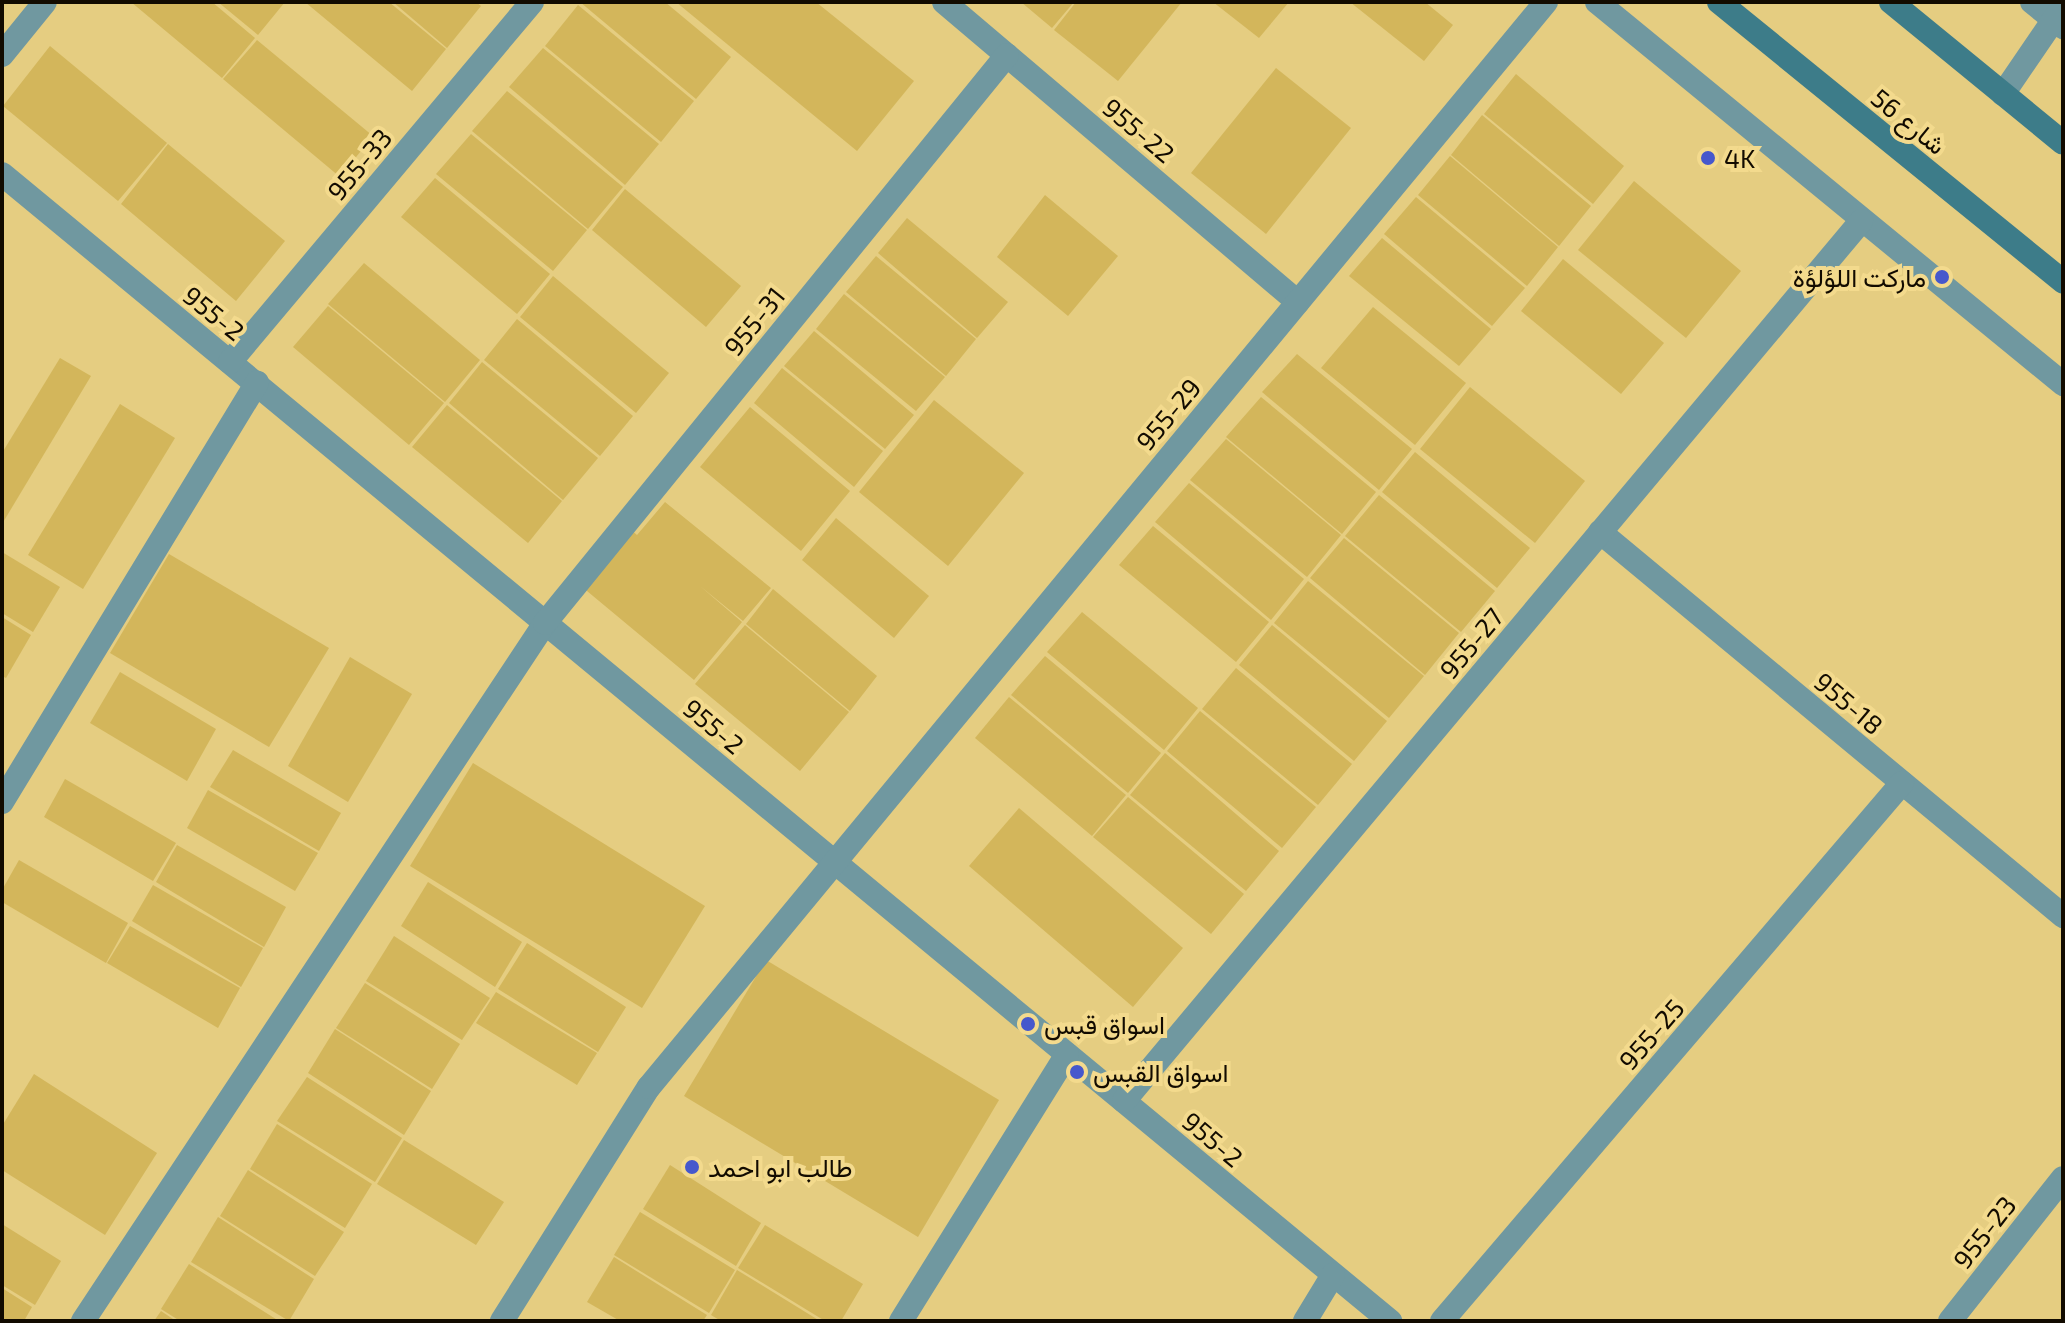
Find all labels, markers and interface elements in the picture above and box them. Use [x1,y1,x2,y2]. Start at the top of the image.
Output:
street label: شارع 56 [1865,82,1953,160]
street label: 955-22 [1097,91,1181,169]
street label: 955-33 [320,122,398,206]
place label: 4K [1724,142,1755,174]
marker: 4K [1699,149,1717,167]
place label: ماركت اللؤلؤة [1793,261,1926,293]
marker: ماركت اللؤلؤة [1933,268,1951,286]
street label: 955-2 [177,279,251,347]
street label: 955-31 [717,280,791,362]
street label: 955-29 [1129,372,1207,456]
street label: 955-27 [1433,601,1509,685]
street label: 955-18 [1808,665,1890,741]
street label: 955-2 [678,692,750,760]
street label: 955-25 [1612,992,1690,1076]
place label: اسواق قبس [1044,1008,1165,1040]
marker: اسواق قبس [1019,1015,1037,1033]
place label: اسواق القبس [1093,1056,1229,1088]
marker: اسواق القبس [1068,1063,1086,1081]
street label: 955-2 [1177,1105,1249,1173]
place label: طالب ابو احمد [708,1151,852,1183]
marker: طالب ابو احمد [683,1158,701,1176]
street label: 955-23 [1946,1190,2022,1274]

